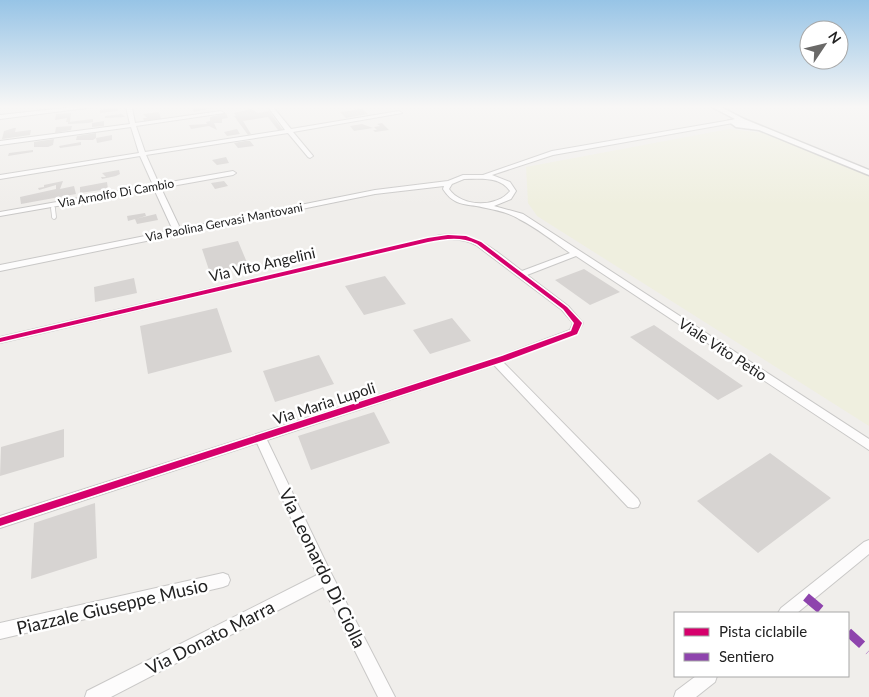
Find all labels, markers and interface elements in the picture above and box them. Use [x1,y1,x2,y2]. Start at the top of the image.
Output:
north arrow [799,20,849,70]
text: N [825,28,845,47]
street label: Via Arnolfo Di Cambio [57,175,175,211]
street label: Via Paolina Gervasi Mantovani [144,199,304,245]
street label: Via Vito Angelini [207,243,317,285]
street label: Viale Vito Petìo [675,314,771,384]
street label: Via Maria Lupoli [271,378,377,428]
street label: Via Leonardo Di Ciolla [275,485,371,651]
street label: Piazzale Giuseppe Musio [14,573,210,639]
street label: Via Donato Marra [142,595,278,679]
legend [674,612,849,677]
text: Pista ciclabile [719,622,807,640]
text: Sentiero [719,647,774,665]

